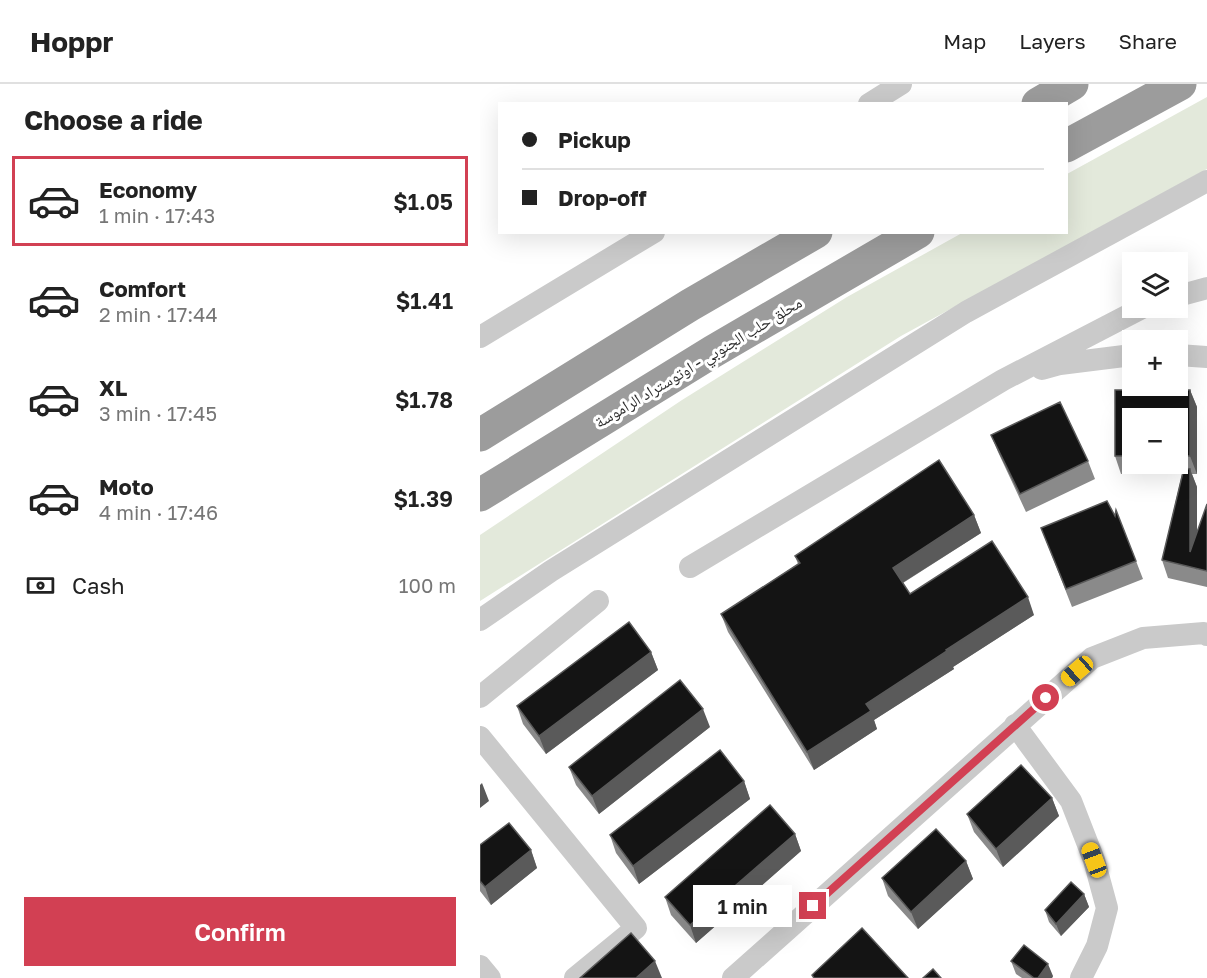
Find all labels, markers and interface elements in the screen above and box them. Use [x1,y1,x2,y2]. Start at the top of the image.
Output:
text: Hoppr [30,25,113,58]
text: Map [943,28,986,54]
text: Layers [1019,28,1086,54]
text: Share [1119,28,1177,54]
text: Choose a ride [24,104,203,136]
text: Pickup [558,126,631,153]
icon: car [27,174,81,228]
text: Economy [99,176,197,203]
text: Drop-off [558,184,647,211]
text: $1.05 [393,188,453,215]
text: 1 min · 17:43 [99,203,215,227]
map controls [1122,252,1188,474]
button: layers [1122,252,1188,318]
icon: car [27,273,81,327]
text: Comfort [99,275,186,302]
text: $1.41 [396,287,453,314]
street label: محلق حلب الجنوبي - اوتوستراد الراموسة [591,292,807,435]
text: 2 min · 17:44 [99,302,218,326]
button: + [1122,330,1188,396]
icon: car [27,372,81,426]
text: XL [99,374,127,401]
text: $1.78 [395,386,453,413]
text: 3 min · 17:45 [99,401,217,425]
button: − [1122,408,1188,474]
icon: car [27,471,81,525]
text: Moto [99,473,154,500]
text: $1.39 [394,485,453,512]
text: 4 min · 17:46 [99,500,218,524]
icon: cash [24,569,57,602]
text: Cash [72,572,125,599]
text: 100 m [399,573,456,597]
car [1058,652,1096,690]
route start [1032,684,1059,711]
car [1079,840,1109,880]
callout: 1 min [693,885,792,927]
route end [799,892,826,919]
text: 1 min [717,894,768,918]
button: Confirm [24,897,456,966]

